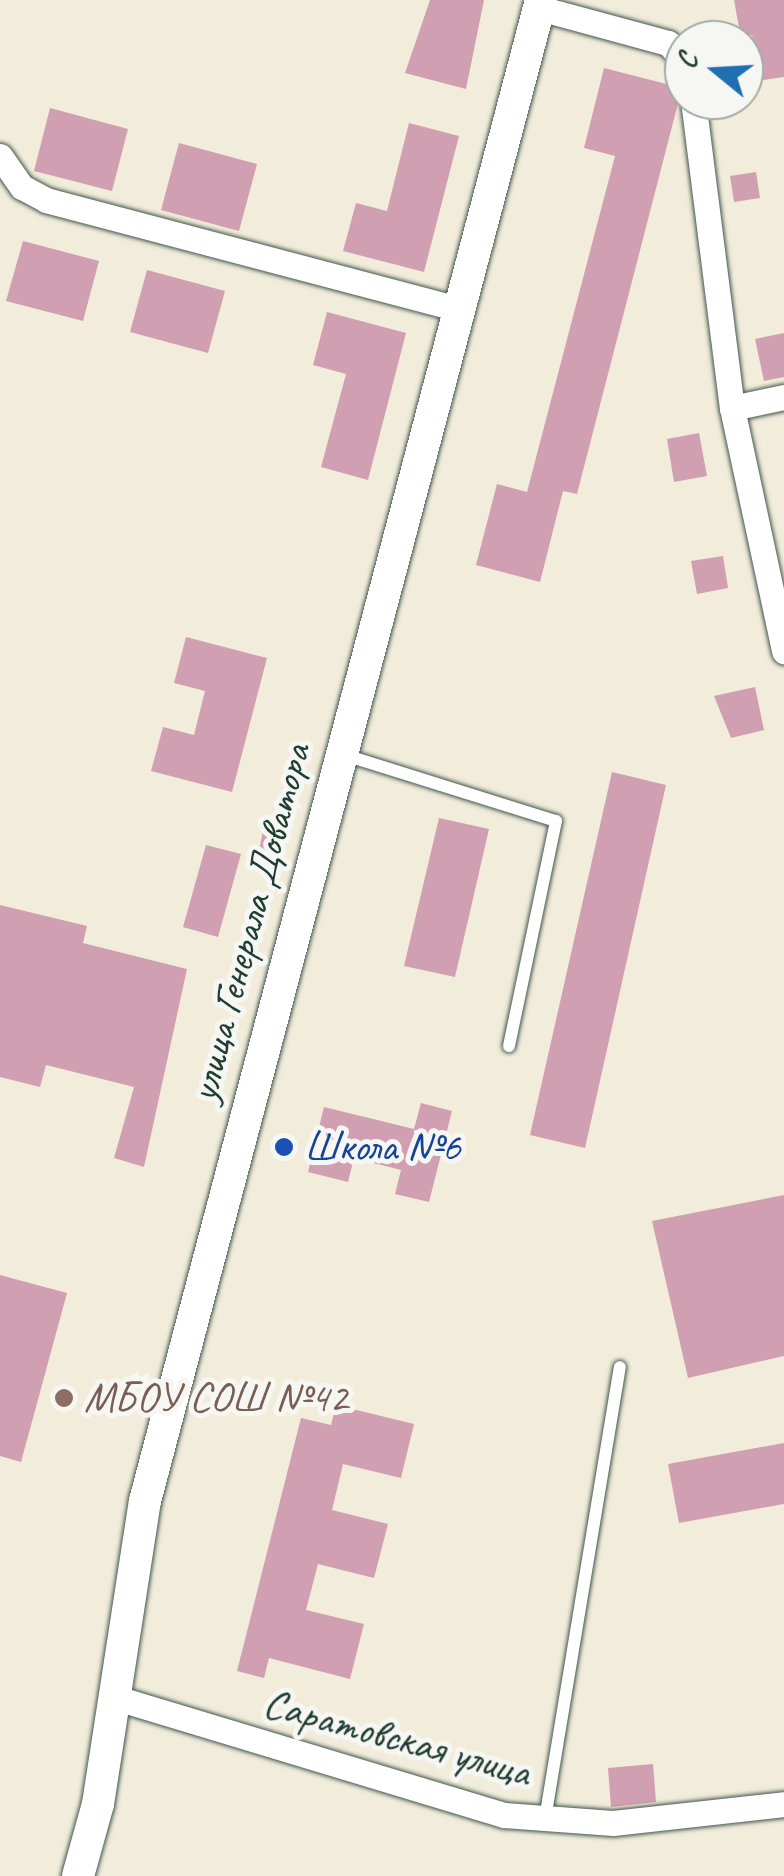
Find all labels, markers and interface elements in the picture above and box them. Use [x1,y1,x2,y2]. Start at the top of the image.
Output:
north arrow [664,20,764,120]
text: С [668,49,706,73]
street label: улица Генерала Доватора [177,736,323,1110]
place label: Школа №6 [304,1122,460,1172]
marker: Школа №6 [273,1136,295,1158]
place label: МБОУ СОШ №42 [84,1373,347,1423]
marker: МБОУ СОШ №42 [53,1387,75,1409]
street label: Саратовская улица [257,1678,537,1798]

